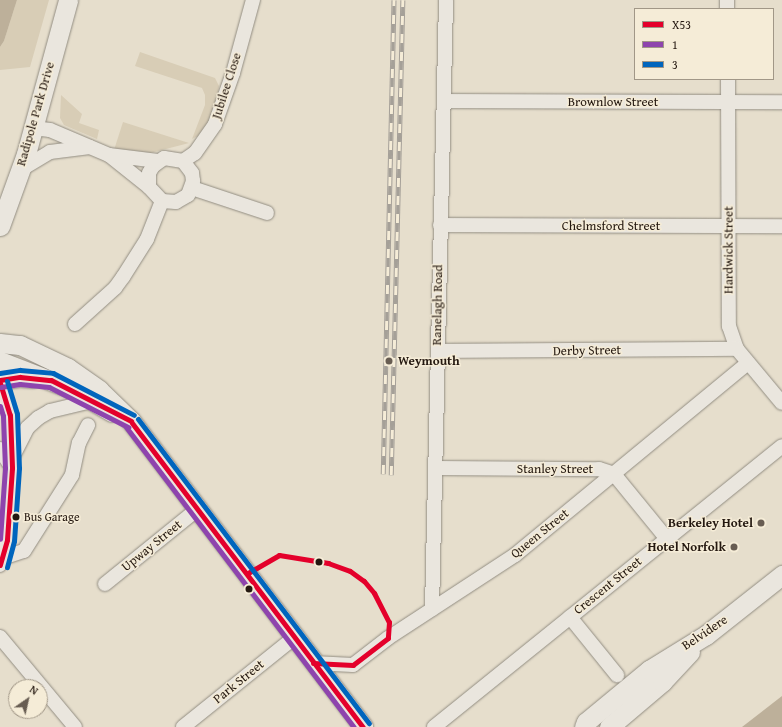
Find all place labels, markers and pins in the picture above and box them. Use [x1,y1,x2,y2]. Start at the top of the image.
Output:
place label: Weymouth [398,353,460,369]
marker: Weymouth [383,355,395,367]
place label: Bus Garage [24,510,80,524]
marker: Bus Garage [11,512,21,522]
place label: Berkeley Hotel [668,515,753,531]
marker: Berkeley Hotel [756,518,766,528]
place label: Hotel Norfolk [647,539,726,555]
marker: Hotel Norfolk [729,542,739,552]
unlabelled marker [314,557,324,567]
unlabelled marker [244,584,254,594]

